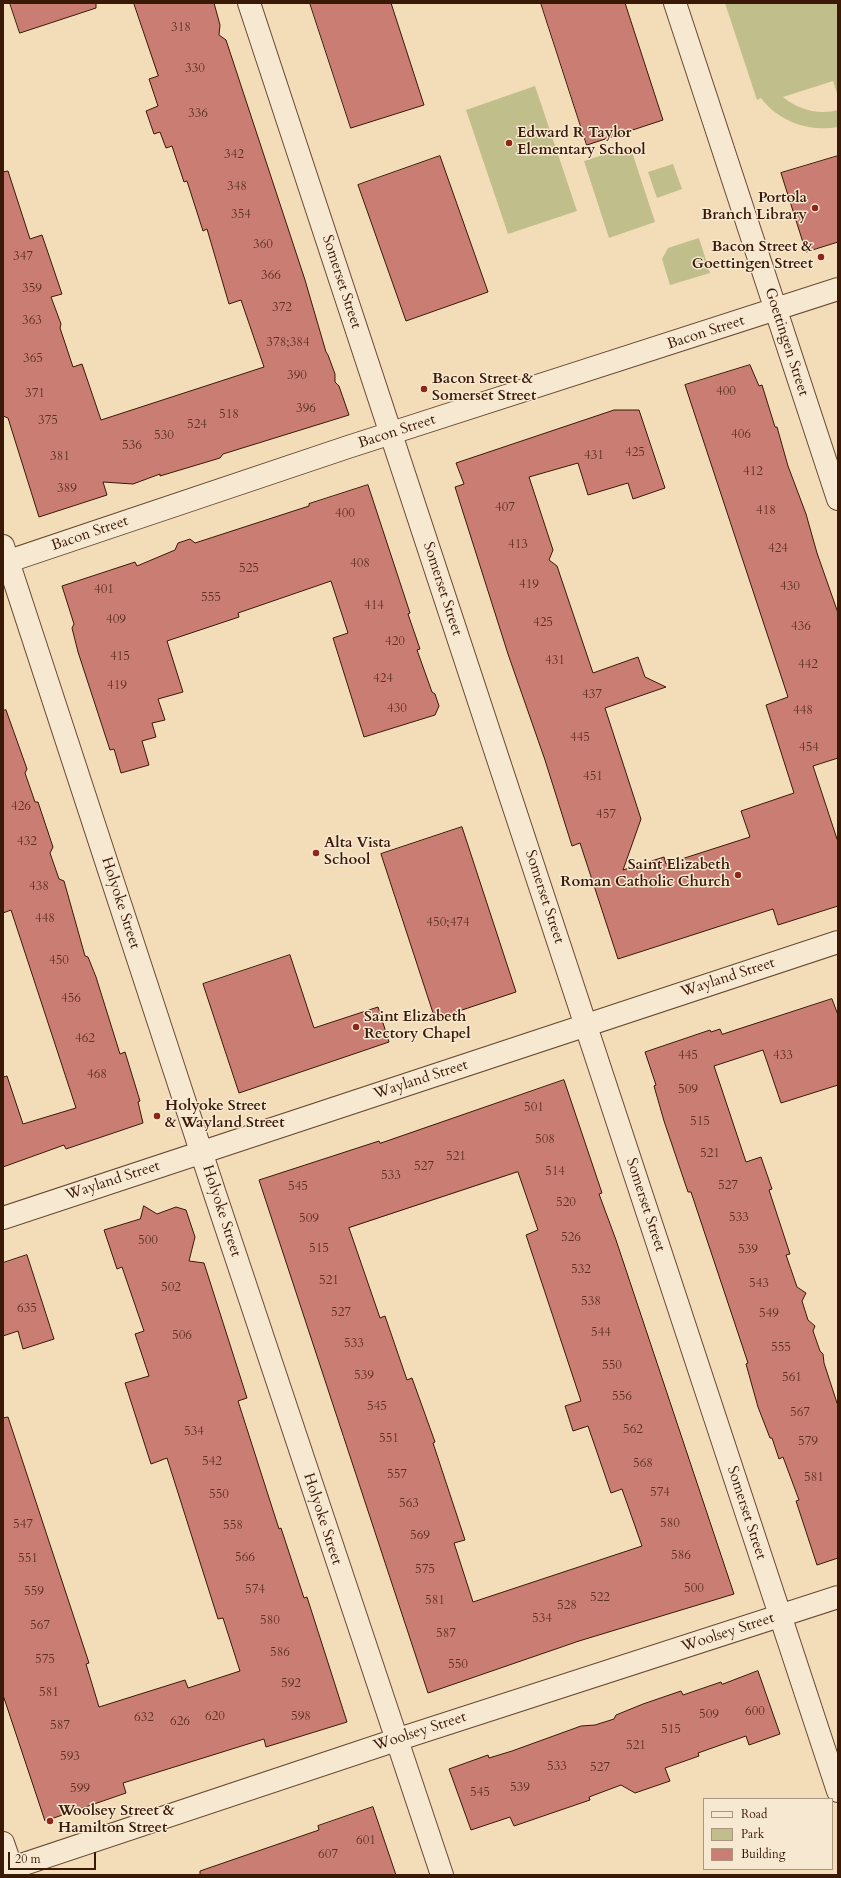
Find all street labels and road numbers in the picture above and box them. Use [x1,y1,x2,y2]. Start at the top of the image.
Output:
street label: Somerset Street [317,233,365,331]
street label: Goettingen Street [760,286,812,398]
street label: Bacon Street [665,312,747,354]
street label: Bacon Street [356,411,438,453]
street label: Bacon Street [49,512,131,556]
street label: Somerset Street [418,540,466,638]
street label: Somerset Street [520,848,568,946]
street label: Holyoke Street [97,855,143,951]
street label: Wayland Street [679,954,777,1002]
street label: Wayland Street [372,1056,470,1104]
street label: Somerset Street [621,1156,669,1254]
street label: Wayland Street [64,1157,162,1205]
street label: Holyoke Street [198,1163,244,1259]
street label: Somerset Street [722,1464,770,1562]
street label: Holyoke Street [299,1471,345,1567]
street label: Woolsey Street [679,1610,777,1656]
street label: Woolsey Street [371,1709,469,1755]

